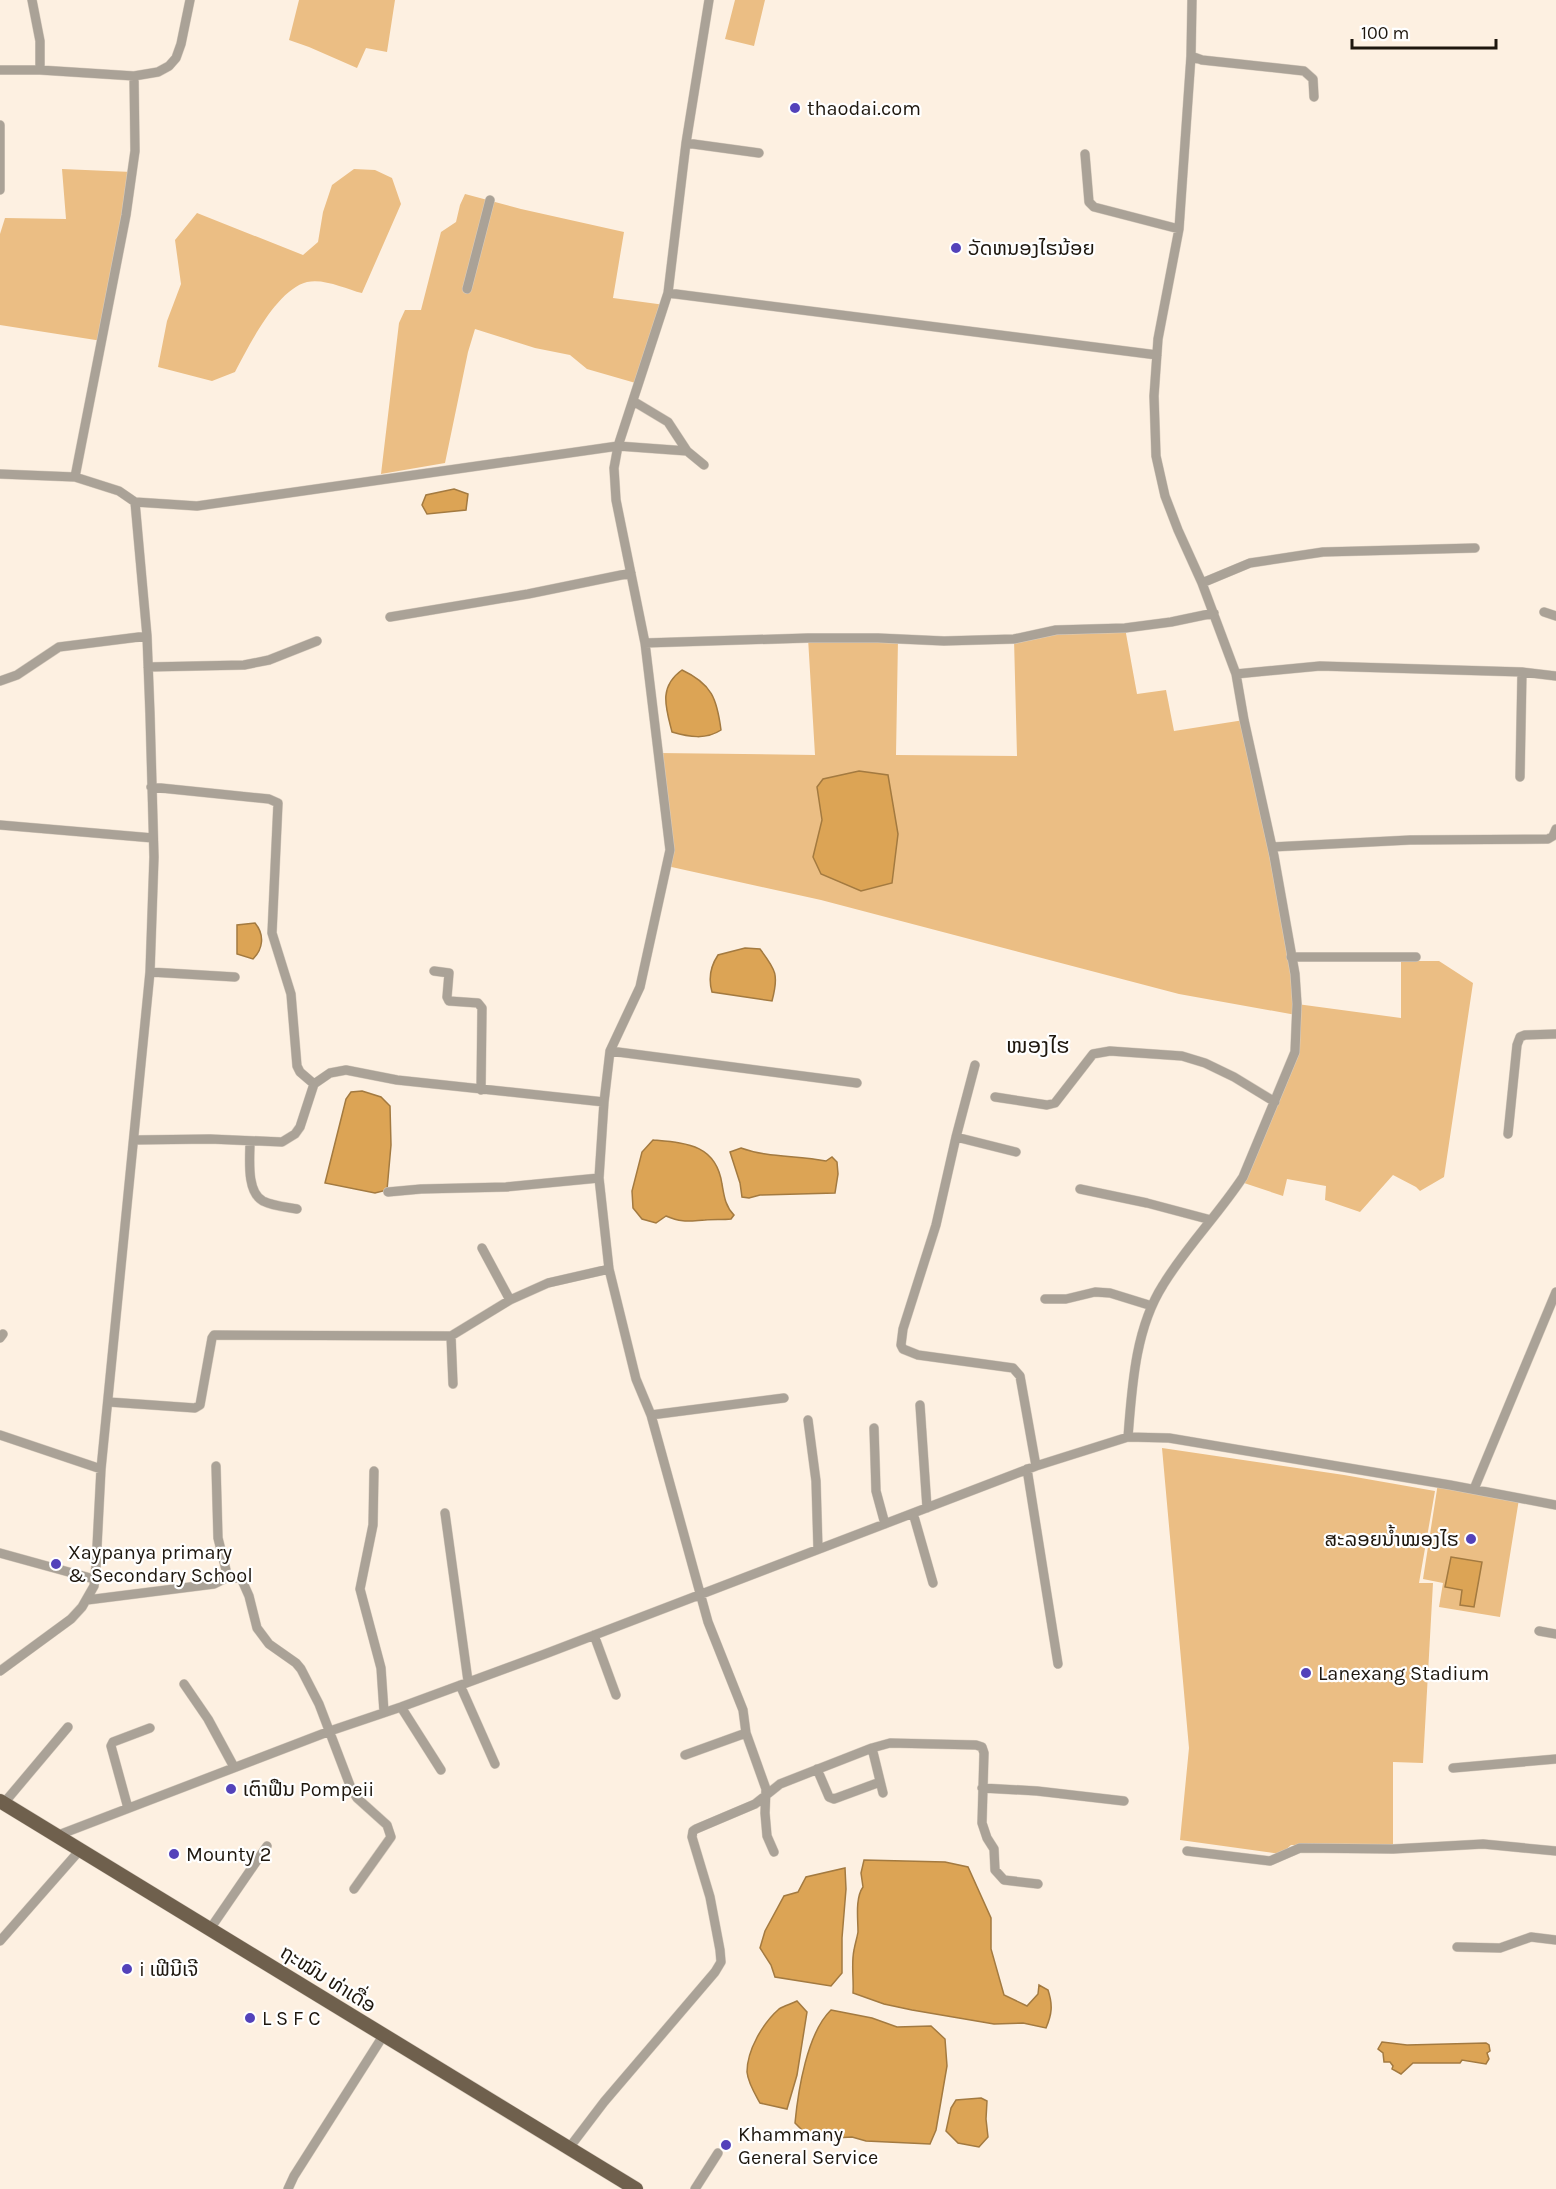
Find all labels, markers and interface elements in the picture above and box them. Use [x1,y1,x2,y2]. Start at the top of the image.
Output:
scale bar [1352,12,1496,50]
text: 100 m [1361,22,1409,44]
place label: thaodai.com [807,97,921,120]
marker: thaodai.com [788,101,802,115]
place label: ວັດຫນອງໄຮນ້ອຍ [968,237,1095,260]
marker: ວັດຫນອງໄຮນ້ອຍ [949,241,963,255]
district label: ໜອງໄຮ [1006,1033,1070,1059]
place label: ສະລອຍນ້ຳໝອງໄຮ [1325,1524,1459,1551]
marker: ສະລອຍນ້ຳໝອງໄຮ [1464,1532,1478,1546]
place label: Xaypanya primary & Secondary School [68,1541,253,1587]
marker: Xaypanya primary & Secondary School [49,1557,63,1571]
place label: Lanexang Stadium [1318,1662,1489,1685]
marker: Lanexang Stadium [1299,1666,1313,1680]
place label: ເຕົາຟືນ Pompeii [243,1778,374,1801]
marker: ເຕົາຟືນ Pompeii [224,1782,238,1796]
place label: Mounty 2 [186,1843,271,1866]
marker: Mounty 2 [167,1847,181,1861]
street label: ຖະໝົນ ທ່າເດື່ອ [276,1937,382,2017]
place label: i ເຟີນີເຈີ [139,1958,199,1981]
marker: i ເຟີນີເຈີ [120,1962,134,1976]
place label: L S F C [262,2007,320,2030]
marker: L S F C [243,2011,257,2025]
place label: Khammany General Service [738,2123,878,2169]
marker: Khammany General Service [719,2138,733,2152]

